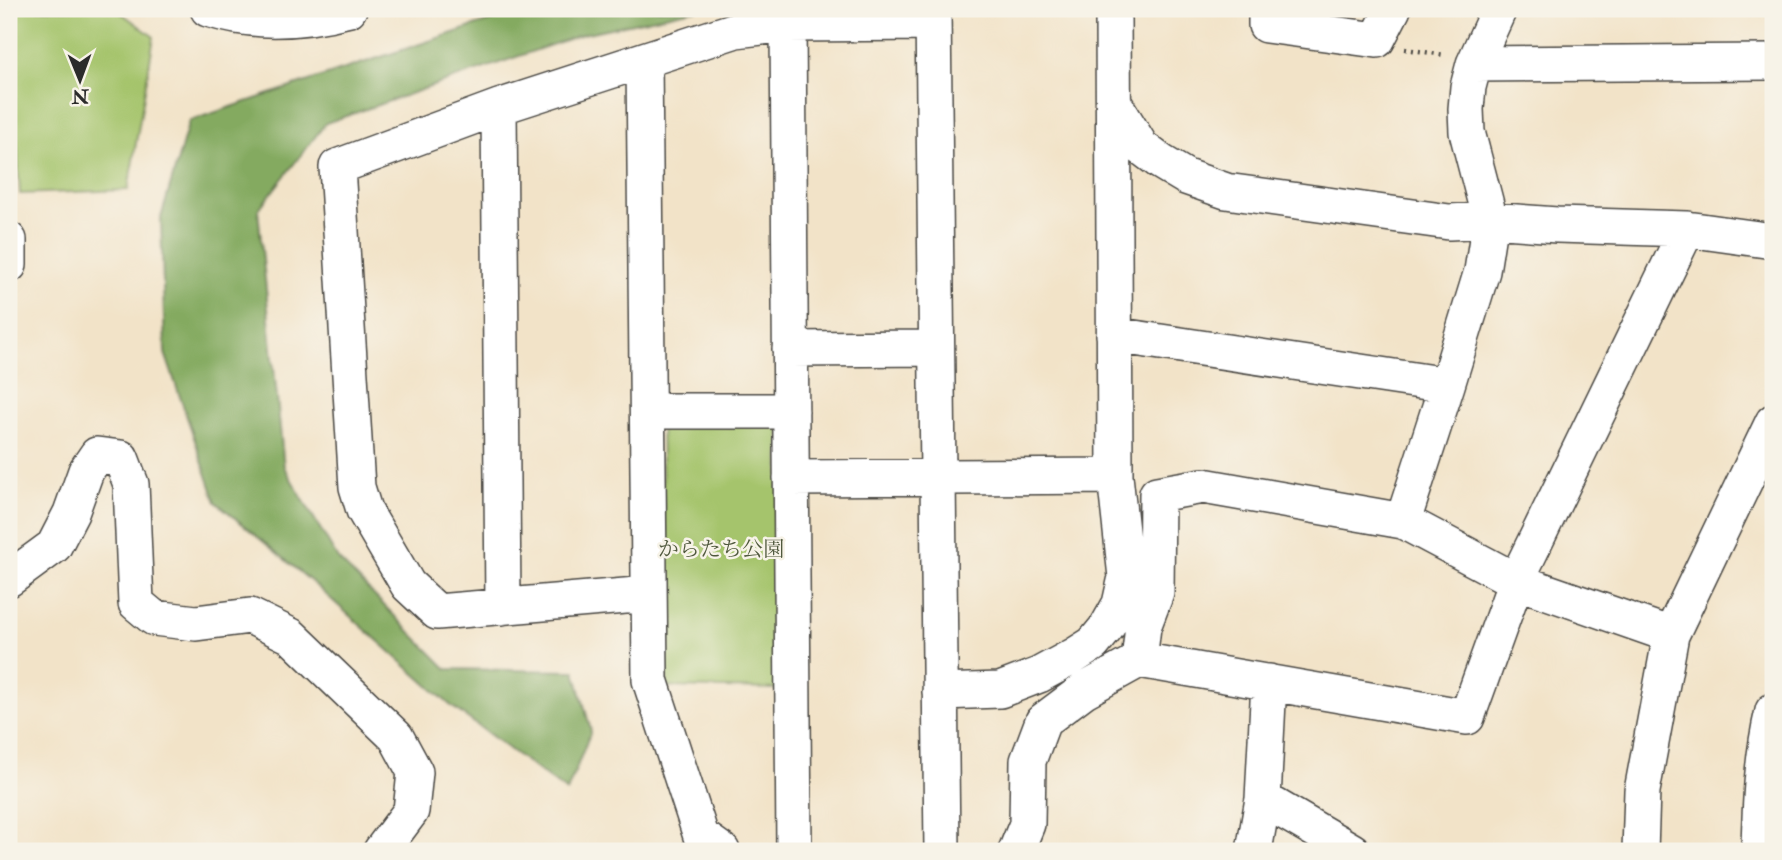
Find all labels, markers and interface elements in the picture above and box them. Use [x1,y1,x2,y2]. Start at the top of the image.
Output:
north arrow [46,46,116,116]
text: N [71,84,90,108]
park label: からたち公園 [658,536,784,563]

